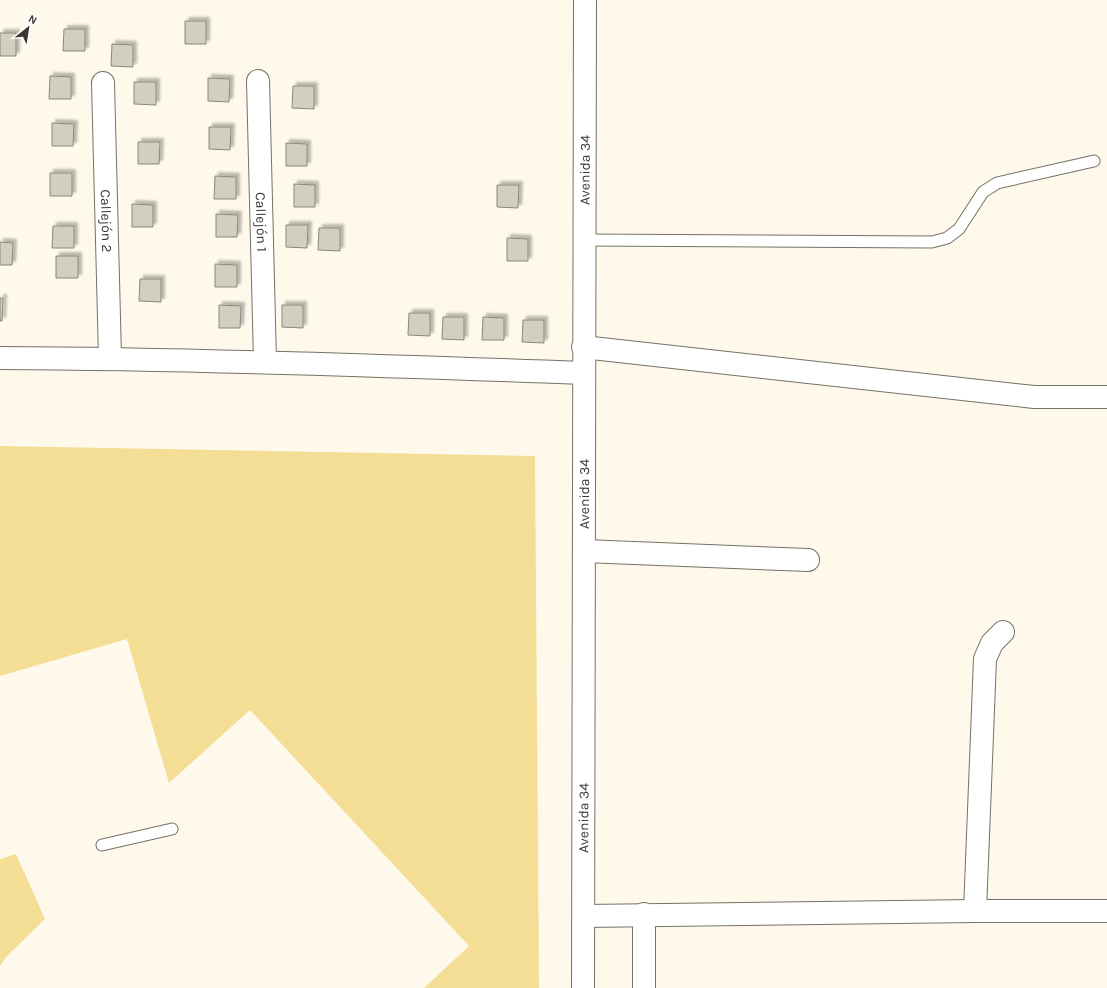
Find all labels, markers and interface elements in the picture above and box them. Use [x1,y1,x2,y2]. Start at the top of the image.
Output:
north arrow [8,8,48,48]
text: N [26,12,39,27]
street label: Avenida 34 [576,135,593,205]
street label: Callejón 2 [97,189,116,253]
street label: Callejón 1 [252,192,271,252]
street label: Avenida 34 [575,459,593,529]
street label: Avenida 34 [575,783,592,853]

